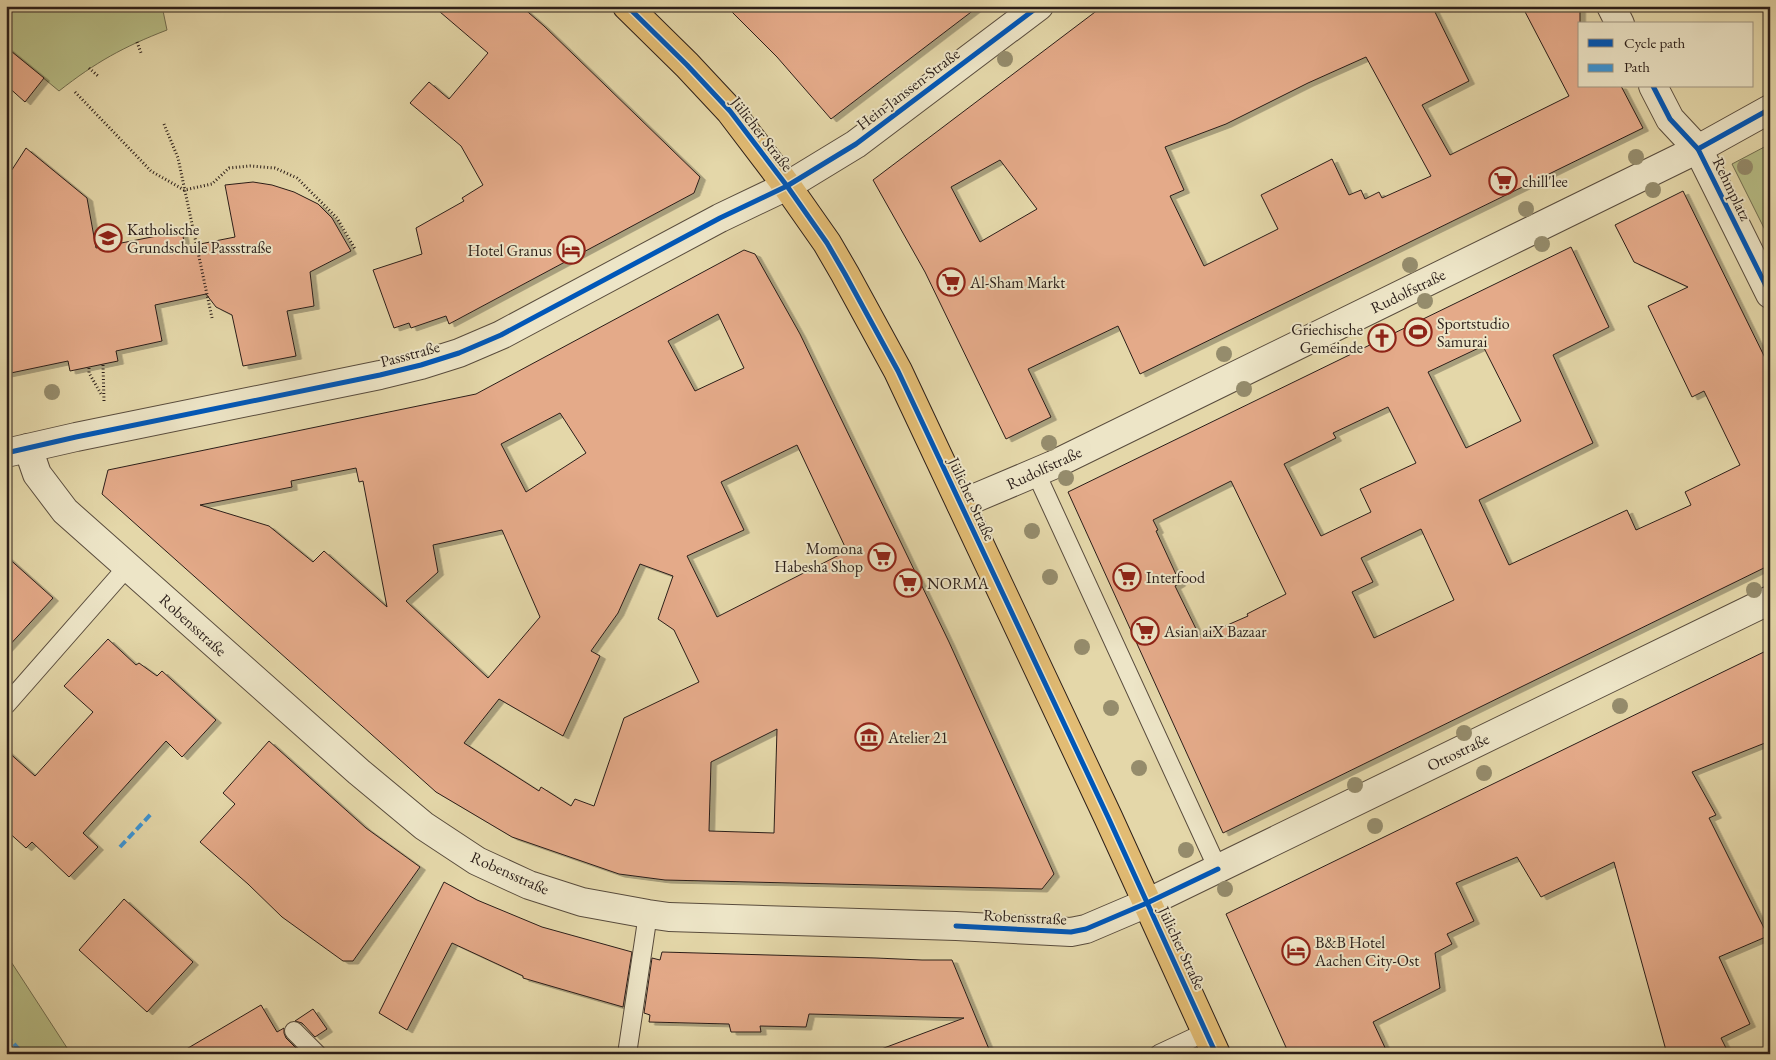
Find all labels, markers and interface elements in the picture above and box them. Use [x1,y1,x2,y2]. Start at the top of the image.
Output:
legend [1578,22,1754,88]
text: Cycle path [1624,33,1686,52]
street label: Hein-Janssen-Straße [852,43,964,135]
text: Path [1624,57,1650,76]
street label: Jülicher Straße [725,91,798,176]
street label: Rehmplatz [1708,154,1756,224]
supermarket icon: chill'lee [1488,166,1518,196]
place label: chill'lee [1522,171,1568,192]
place label: Katholische Grundschule Passstraße [127,219,272,258]
school or university icon: Katholische Grundschule Passstraße [93,223,123,253]
hotel icon: Hotel Granus [556,235,586,265]
place label: Hotel Granus [467,240,552,261]
street label: Rudolfstraße [1367,264,1449,318]
supermarket icon: Al-Sham Markt [936,267,966,297]
place label: Al-Sham Markt [969,272,1065,293]
place label: Sportstudio Samurai [1437,313,1510,352]
sports icon: Sportstudio Samurai [1403,317,1433,347]
place label: Griechische Gemeinde [1291,319,1363,358]
church icon: Griechische Gemeinde [1367,323,1397,353]
street label: Passstraße [378,336,442,372]
street label: Rudolfstraße [1003,441,1085,495]
street label: Jülicher Straße [943,452,1000,544]
place label: Momona Habesha Shop [774,538,864,577]
supermarket icon: Momona Habesha Shop [867,542,897,572]
supermarket icon: Interfood [1112,562,1142,592]
place label: Interfood [1146,567,1206,588]
supermarket icon: NORMA [893,568,923,598]
place label: NORMA [927,573,990,594]
street label: Robensstraße [155,589,231,661]
supermarket icon: Asian aiX Bazaar [1130,616,1160,646]
place label: Asian aiX Bazaar [1163,621,1267,642]
museum icon: Atelier 21 [854,722,884,752]
place label: Atelier 21 [887,727,948,748]
street label: Ottostraße [1424,728,1492,776]
street label: Robensstraße [468,846,552,900]
street label: Jülicher Straße [1153,901,1210,993]
street label: Robensstraße [983,904,1067,930]
place label: B&B Hotel Aachen City-Ost [1314,932,1419,971]
hotel icon: B&B Hotel Aachen City-Ost [1281,936,1311,966]

